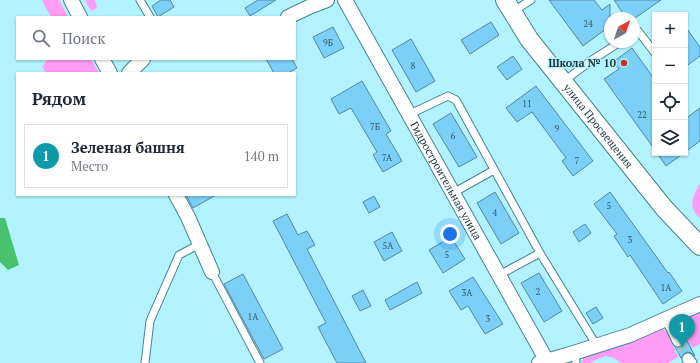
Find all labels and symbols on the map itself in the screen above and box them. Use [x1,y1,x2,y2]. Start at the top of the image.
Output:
north arrow [604,12,640,48]
house number: 24 [583,18,593,30]
house number: 9Б [323,37,333,49]
place label: Школа № 10 [548,56,616,70]
marker: Школа № 10 [619,58,629,68]
house number: 8 [411,60,416,72]
street label: улица Просвещения [560,80,636,171]
house number: 11 [522,98,532,110]
house number: 22 [637,109,647,121]
street label: Гидростроительная улица [407,119,485,243]
house number: 7Б [370,121,380,133]
house number: 9 [555,123,560,135]
house number: 6 [451,130,456,142]
house number: 7А [382,152,393,164]
house number: 7 [575,155,580,167]
house number: 5 [607,200,612,212]
house number: 4 [493,207,498,219]
your location [440,224,460,244]
house number: 3 [628,234,633,246]
house number: 5А [383,240,394,252]
house number: 5 [445,249,450,261]
house number: 1А [661,282,672,294]
house number: 2 [536,286,541,298]
house number: 3А [462,287,473,299]
house number: 1А [248,311,259,323]
house number: 3 [486,313,491,325]
pin: 1 [669,314,695,347]

